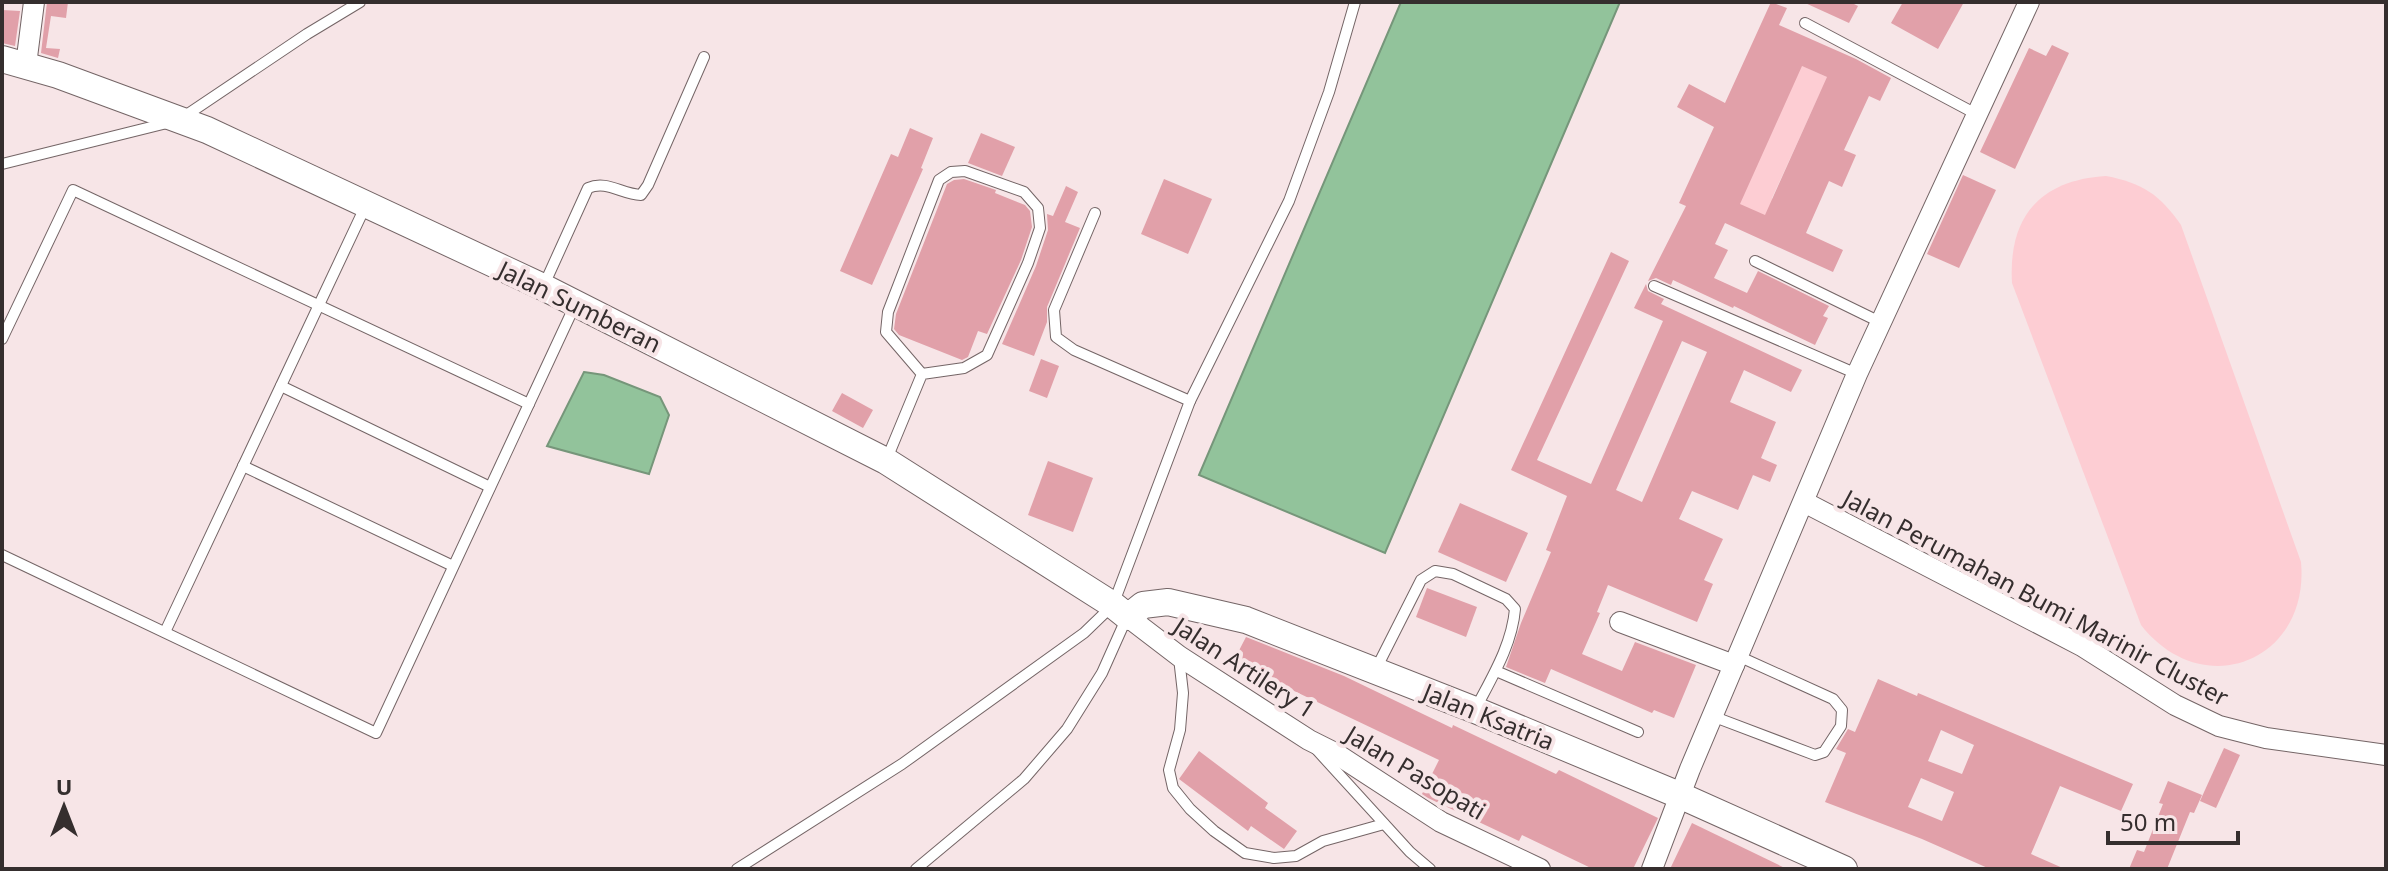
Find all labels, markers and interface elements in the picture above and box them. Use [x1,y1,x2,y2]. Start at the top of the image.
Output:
street label: Jalan Sumberan [491,251,667,360]
street label: Jalan Perumahan Bumi Marinir Cluster [1836,480,2235,713]
street label: Jalan Artilery 1 [1166,608,1322,725]
street label: Jalan Ksatria [1417,674,1560,757]
street label: Jalan Pasopati [1338,716,1492,827]
north arrow [24,767,104,847]
text: U [56,771,72,801]
scale bar [2108,795,2238,845]
text: 50 m [2120,805,2176,838]

